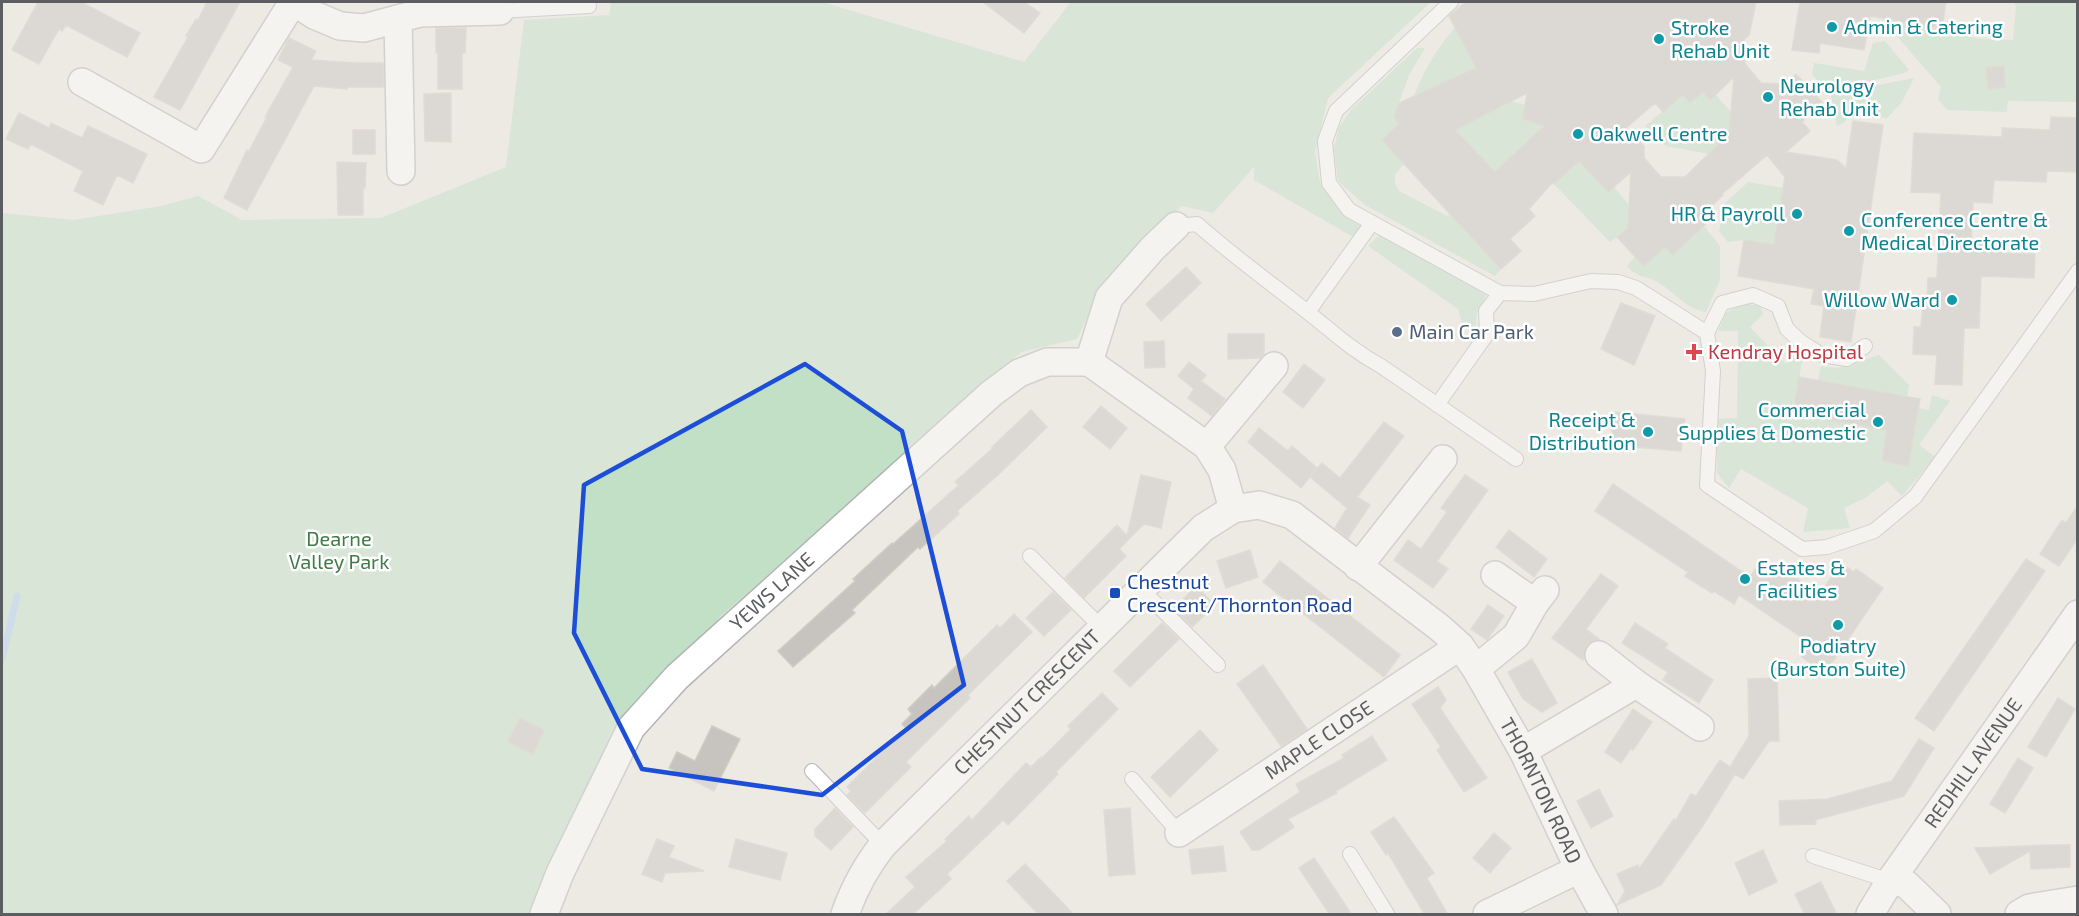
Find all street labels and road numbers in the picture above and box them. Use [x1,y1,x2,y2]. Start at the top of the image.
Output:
street label: YEWS LANE [724,546,818,635]
street label: CHESTNUT CRESCENT [948,624,1105,779]
street label: REDHILL AVENUE [1918,693,2026,832]
street label: MAPLE CLOSE [1260,694,1377,784]
street label: THORNTON ROAD [1495,713,1588,867]

